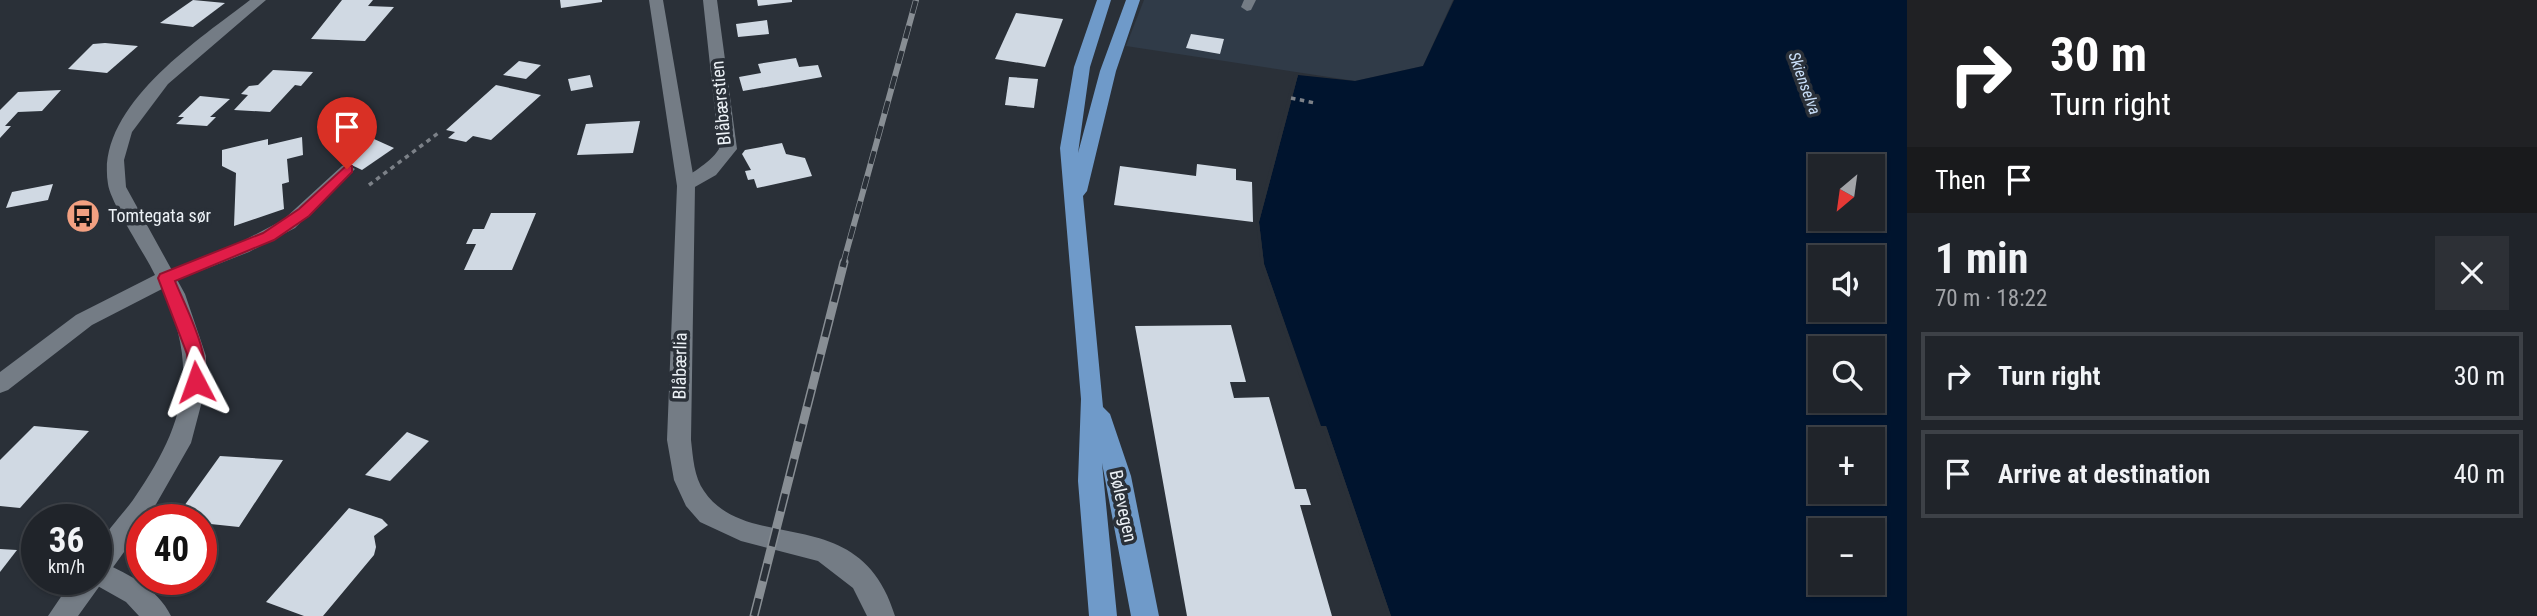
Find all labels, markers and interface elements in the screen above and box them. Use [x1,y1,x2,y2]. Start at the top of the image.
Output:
text: 30 m [2050,26,2147,83]
icon: right [1935,28,2026,119]
water label: Skienselva [1784,49,1825,117]
street label: Blåbærstien [706,60,735,146]
text: Turn right [2050,85,2171,123]
pin [317,97,377,169]
icon: arrive [328,108,366,146]
north arrow [1808,154,1885,231]
map controls [1808,154,1885,595]
icon: arrive [2000,161,2038,199]
text: Then [1935,165,1986,195]
bus stop icon: Tomtegata sør [64,197,102,235]
place label: Tomtegata sør [108,205,212,226]
text: 1 min [1935,234,2028,283]
button: close [2435,236,2509,310]
button: sound [1808,245,1885,322]
text: 70 m · 18:22 [1935,285,2047,312]
street label: Blåbærlia [668,332,691,400]
button: search [1808,336,1885,413]
position arrow [159,345,233,419]
icon: right [1939,357,1977,395]
text: Turn right [1998,361,2100,391]
text: 30 m [2454,361,2505,391]
button: + [1808,427,1885,504]
icon: arrive [1939,455,1977,493]
text: Arrive at destination [1998,459,2210,489]
text: 40 m [2454,459,2505,489]
street label: Bølevegen [1106,468,1141,544]
speed limit sign: 40 [126,504,217,595]
button: − [1808,518,1885,595]
text: 36 [49,520,84,561]
text: km/h [48,556,85,577]

